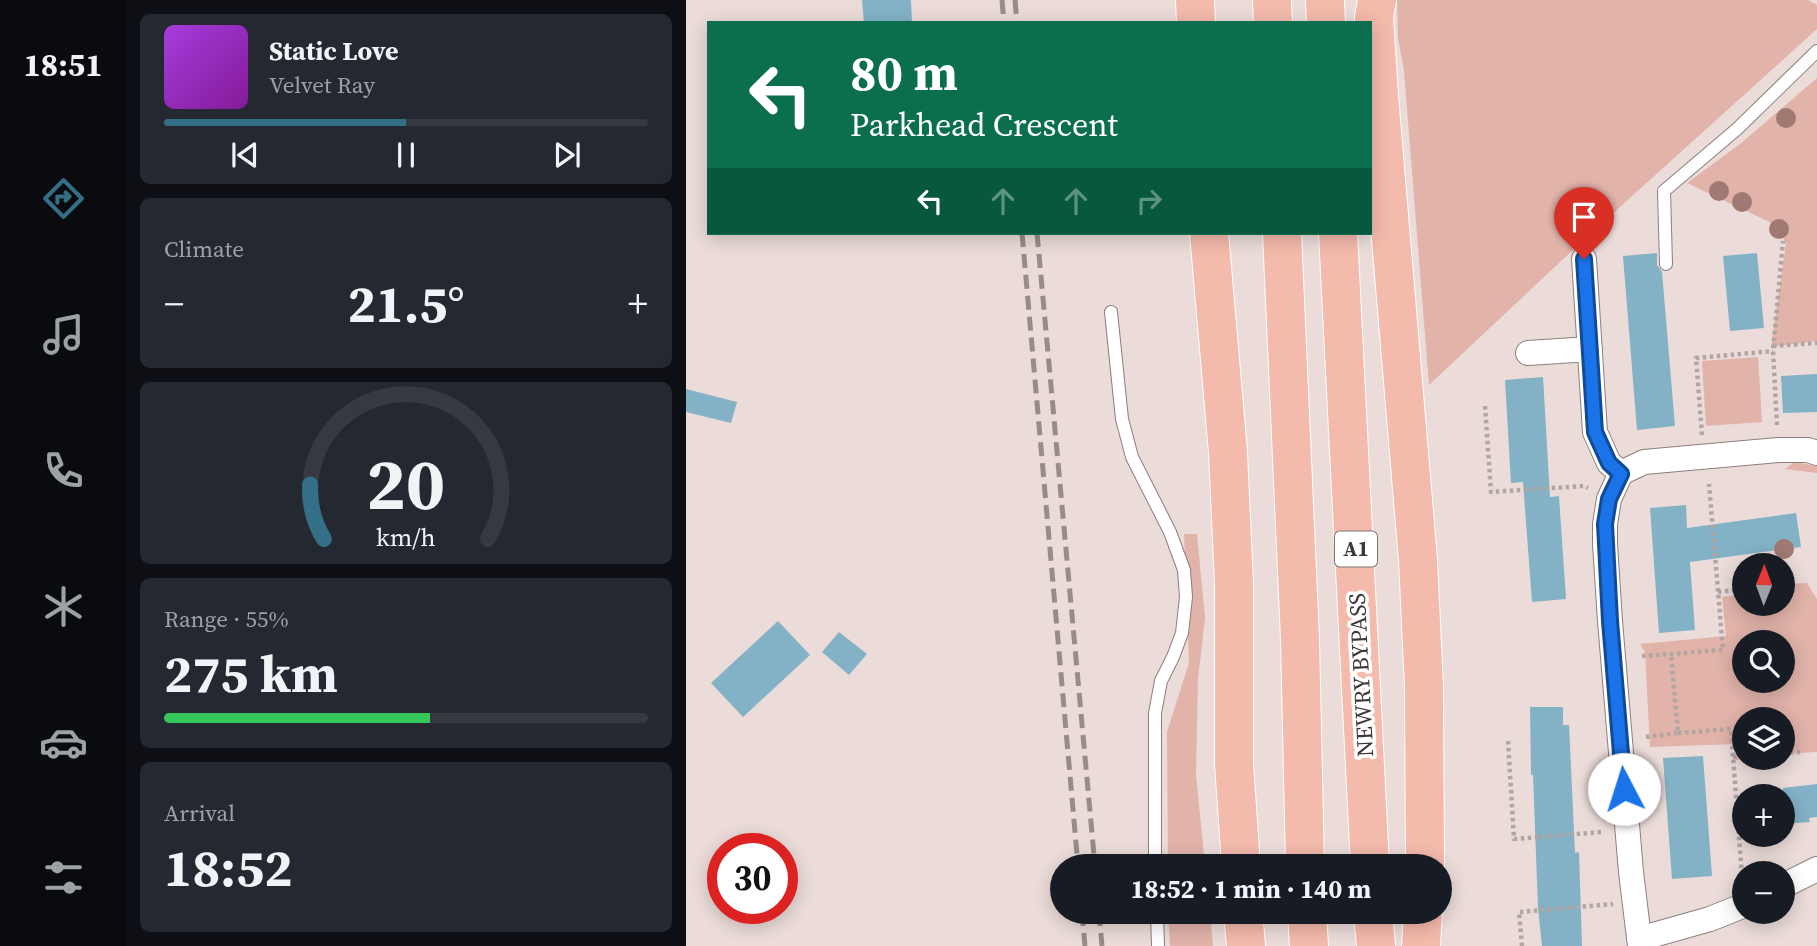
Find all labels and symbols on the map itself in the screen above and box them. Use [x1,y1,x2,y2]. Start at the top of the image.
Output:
pin [1554,187,1614,259]
road number: A1 [1335,532,1377,566]
north arrow [1732,553,1796,616]
street label: NEWRY BYPASS [1341,592,1381,758]
position arrow [1587,752,1661,826]
speed limit sign: 30 [707,833,798,924]

